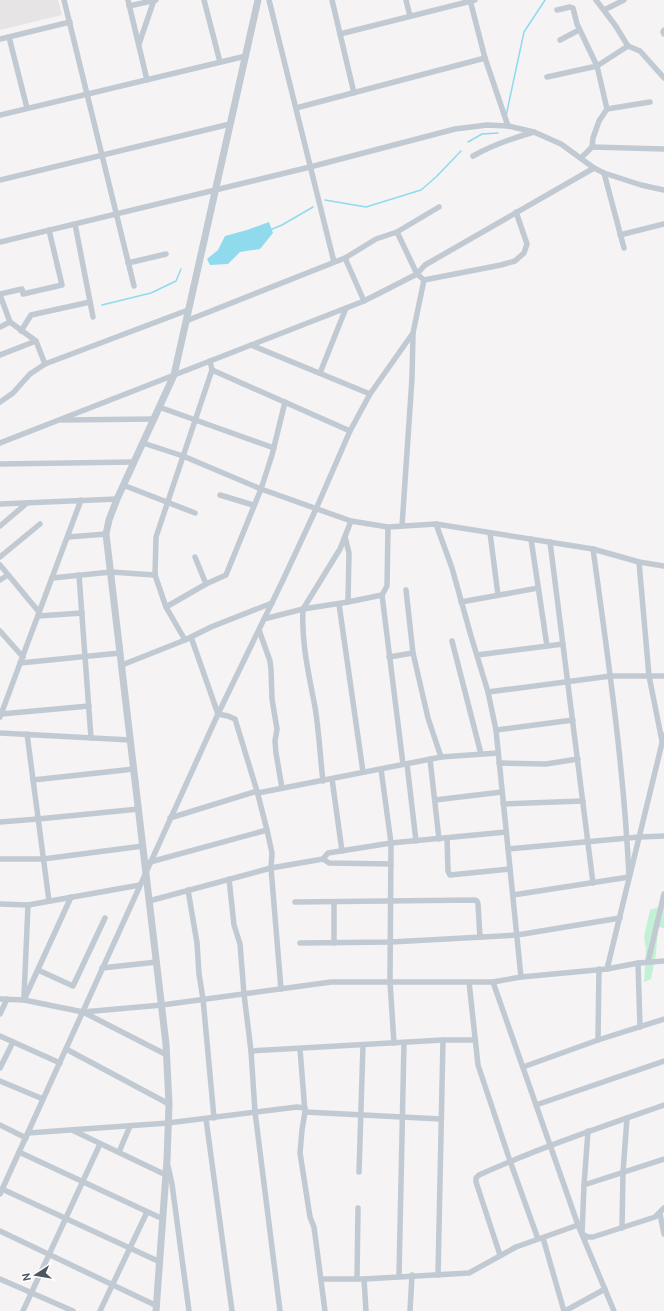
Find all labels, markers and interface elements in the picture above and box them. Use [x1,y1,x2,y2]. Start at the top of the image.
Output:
north arrow [16,1255,56,1295]
text: N [19,1272,34,1282]

